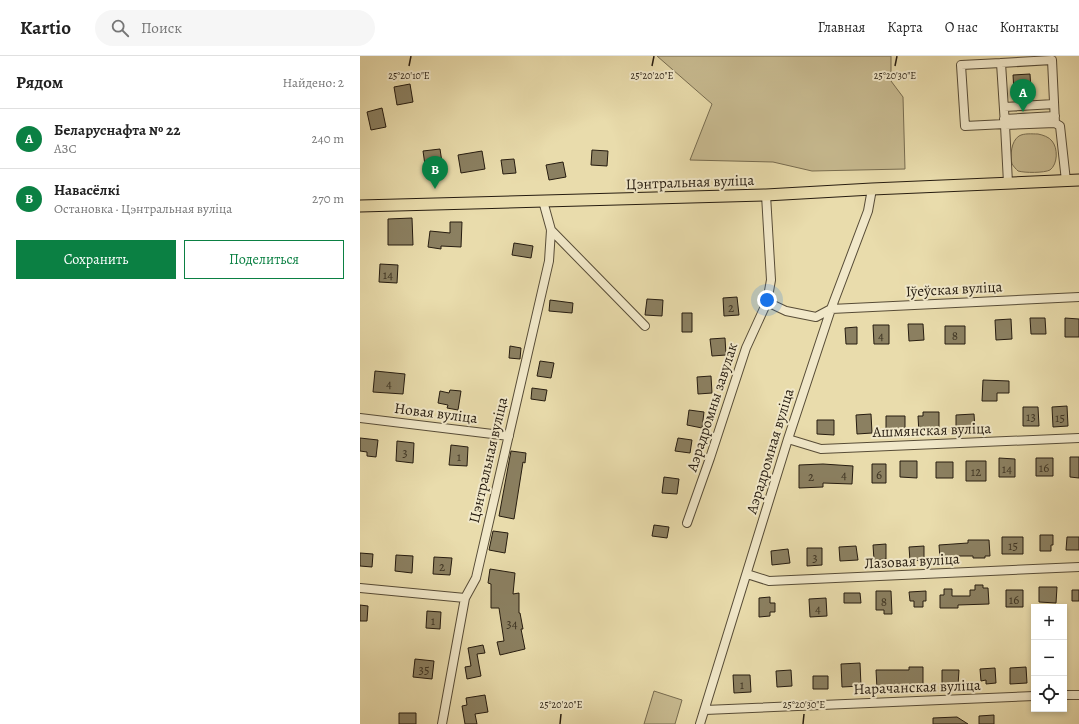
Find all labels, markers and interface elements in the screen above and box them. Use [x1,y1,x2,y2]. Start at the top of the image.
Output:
search box [95,10,375,46]
text: Kartio [20,15,71,41]
icon: search [109,17,131,39]
text: Поиск [141,18,182,38]
text: Главная [818,18,865,37]
text: Карта [887,18,923,37]
text: О нас [945,18,978,37]
text: Контакты [1000,18,1059,37]
text: 25°20'10"E [388,69,430,82]
text: 25°20'20"E [631,69,674,82]
text: 25°20'30"E [874,69,916,82]
text: Рядом [16,71,63,94]
text: Найдено: 2 [283,74,344,91]
pin: A [1010,79,1036,112]
text: Беларуснафта № 22 [54,120,181,140]
text: A [25,130,33,147]
text: 240 m [312,130,344,147]
text: АЗС [54,140,77,157]
pin: B [422,156,448,189]
street label: Цэнтральная вуліца [625,170,755,194]
text: Навасёлкі [54,180,120,200]
text: B [25,190,33,207]
text: 270 m [312,190,344,207]
text: Остановка · Цэнтральная вуліца [54,200,232,217]
button: Сохранить [16,240,176,279]
button: Поделиться [184,240,344,279]
house number: 14 [383,266,393,283]
street label: Іўеўская вуліца [905,276,1003,302]
your location [757,290,777,310]
house number: 2 [728,299,734,316]
house number: 4 [878,327,884,344]
house number: 8 [952,327,958,344]
street label: Аэрадромны завулак [681,340,742,475]
house number: 4 [386,375,392,392]
street label: Аэрадромная вуліца [741,386,799,517]
street label: Цэнтральная вуліца [464,395,512,525]
street label: Новая вуліца [393,398,479,428]
house number: 13 [1026,408,1036,425]
house number: 15 [1055,409,1065,426]
street label: Ашмянская вуліца [871,418,992,442]
house number: 3 [402,444,408,461]
house number: 1 [457,448,462,465]
house number: 16 [1039,459,1049,476]
house number: 14 [1002,460,1012,477]
house number: 12 [971,463,981,480]
house number: 4 [841,466,847,483]
house number: 6 [876,466,882,483]
house number: 2 [808,468,814,485]
house number: 15 [1008,537,1018,554]
house number: 3 [812,549,818,566]
street label: Лазовая вуліца [864,549,960,573]
house number: 2 [439,558,445,575]
house number: 16 [1009,591,1019,608]
house number: 8 [881,593,887,610]
house number: 4 [815,600,821,617]
map controls [1031,604,1067,712]
button: + [1031,604,1067,640]
house number: 1 [431,612,436,629]
house number: 34 [506,615,518,632]
button: − [1031,640,1067,676]
house number: 35 [419,661,430,678]
street label: Нарачанская вуліца [853,675,981,699]
house number: 1 [740,676,745,693]
button: locate [1031,676,1067,712]
text: 25°20'20"E [540,698,583,711]
text: 25°20'30"E [783,698,825,711]

